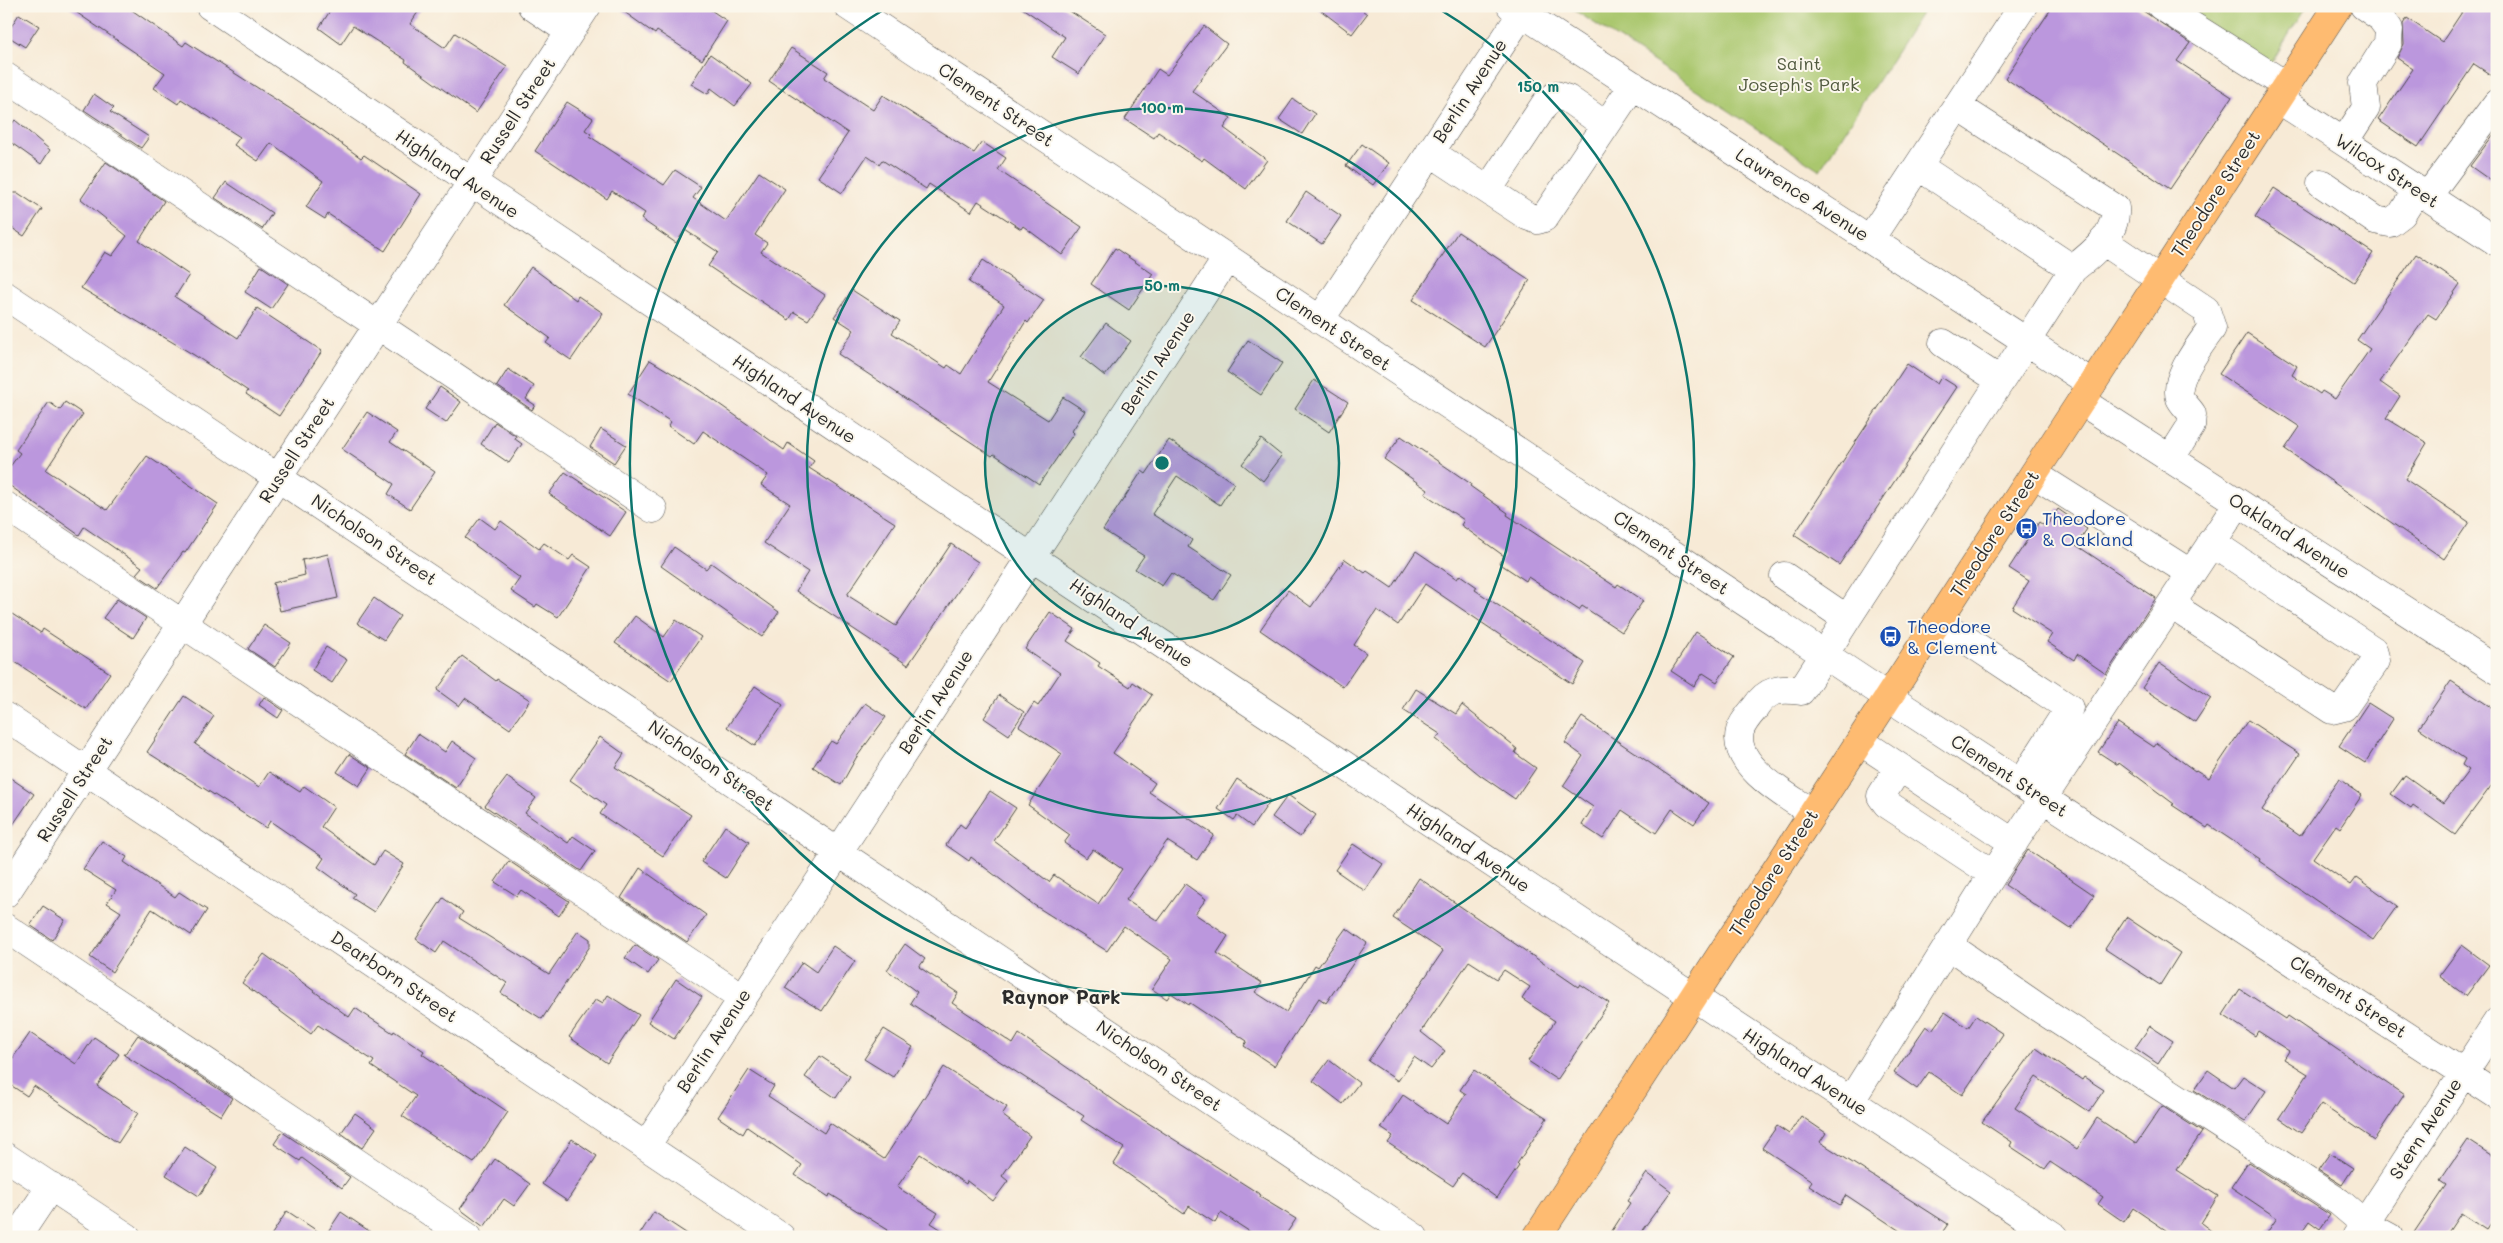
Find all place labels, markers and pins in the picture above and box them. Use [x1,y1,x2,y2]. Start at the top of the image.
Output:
centre of rings [1153,454,1171,472]
place label: Theodore & Oakland [2042,506,2133,551]
bus stop icon: Theodore & Oakland [2014,517,2038,541]
place label: Theodore & Clement [1907,614,1998,659]
bus stop icon: Theodore & Clement [1879,625,1903,649]

